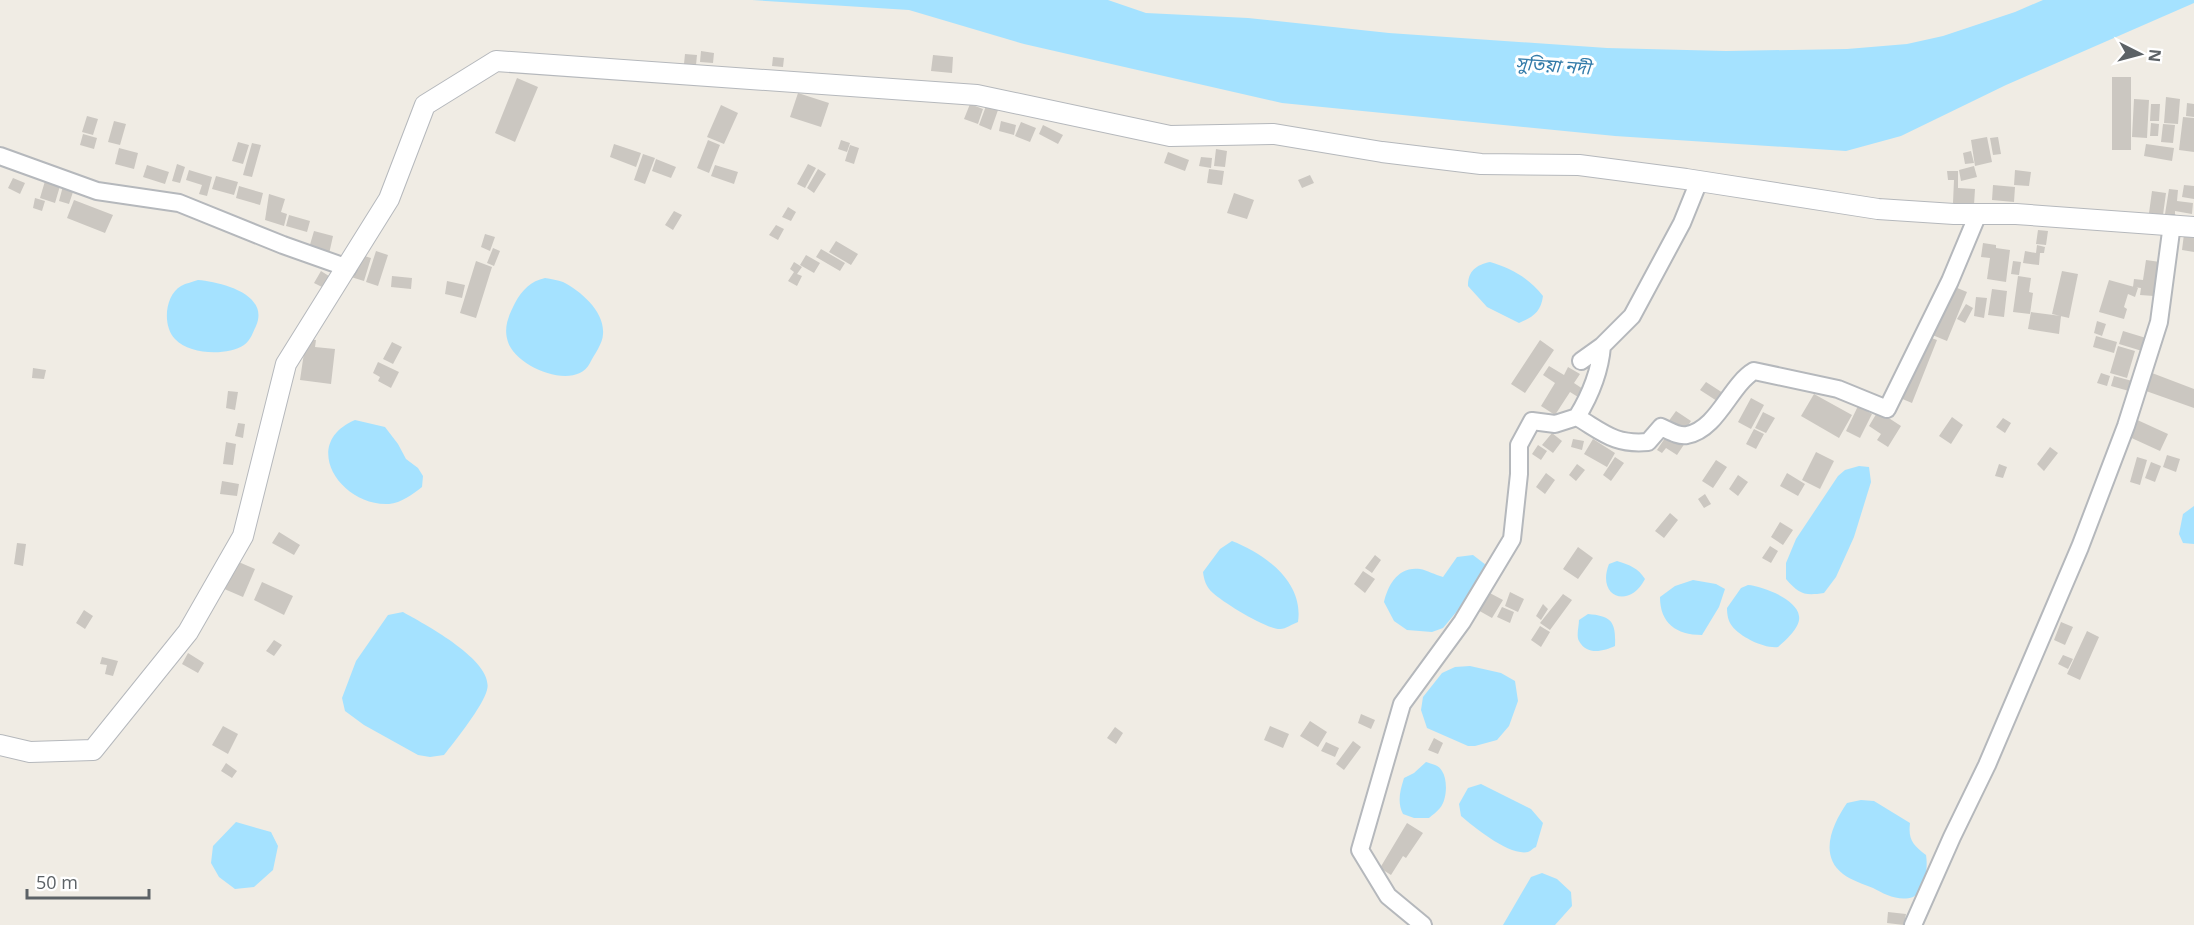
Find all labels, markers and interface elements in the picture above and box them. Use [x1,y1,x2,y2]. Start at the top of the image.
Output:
north arrow [2110,24,2170,84]
text: N [2143,48,2167,63]
water label: সুতিয়া নদী [1515,50,1594,80]
scale bar [27,862,148,900]
text: 50 m [36,870,78,894]

